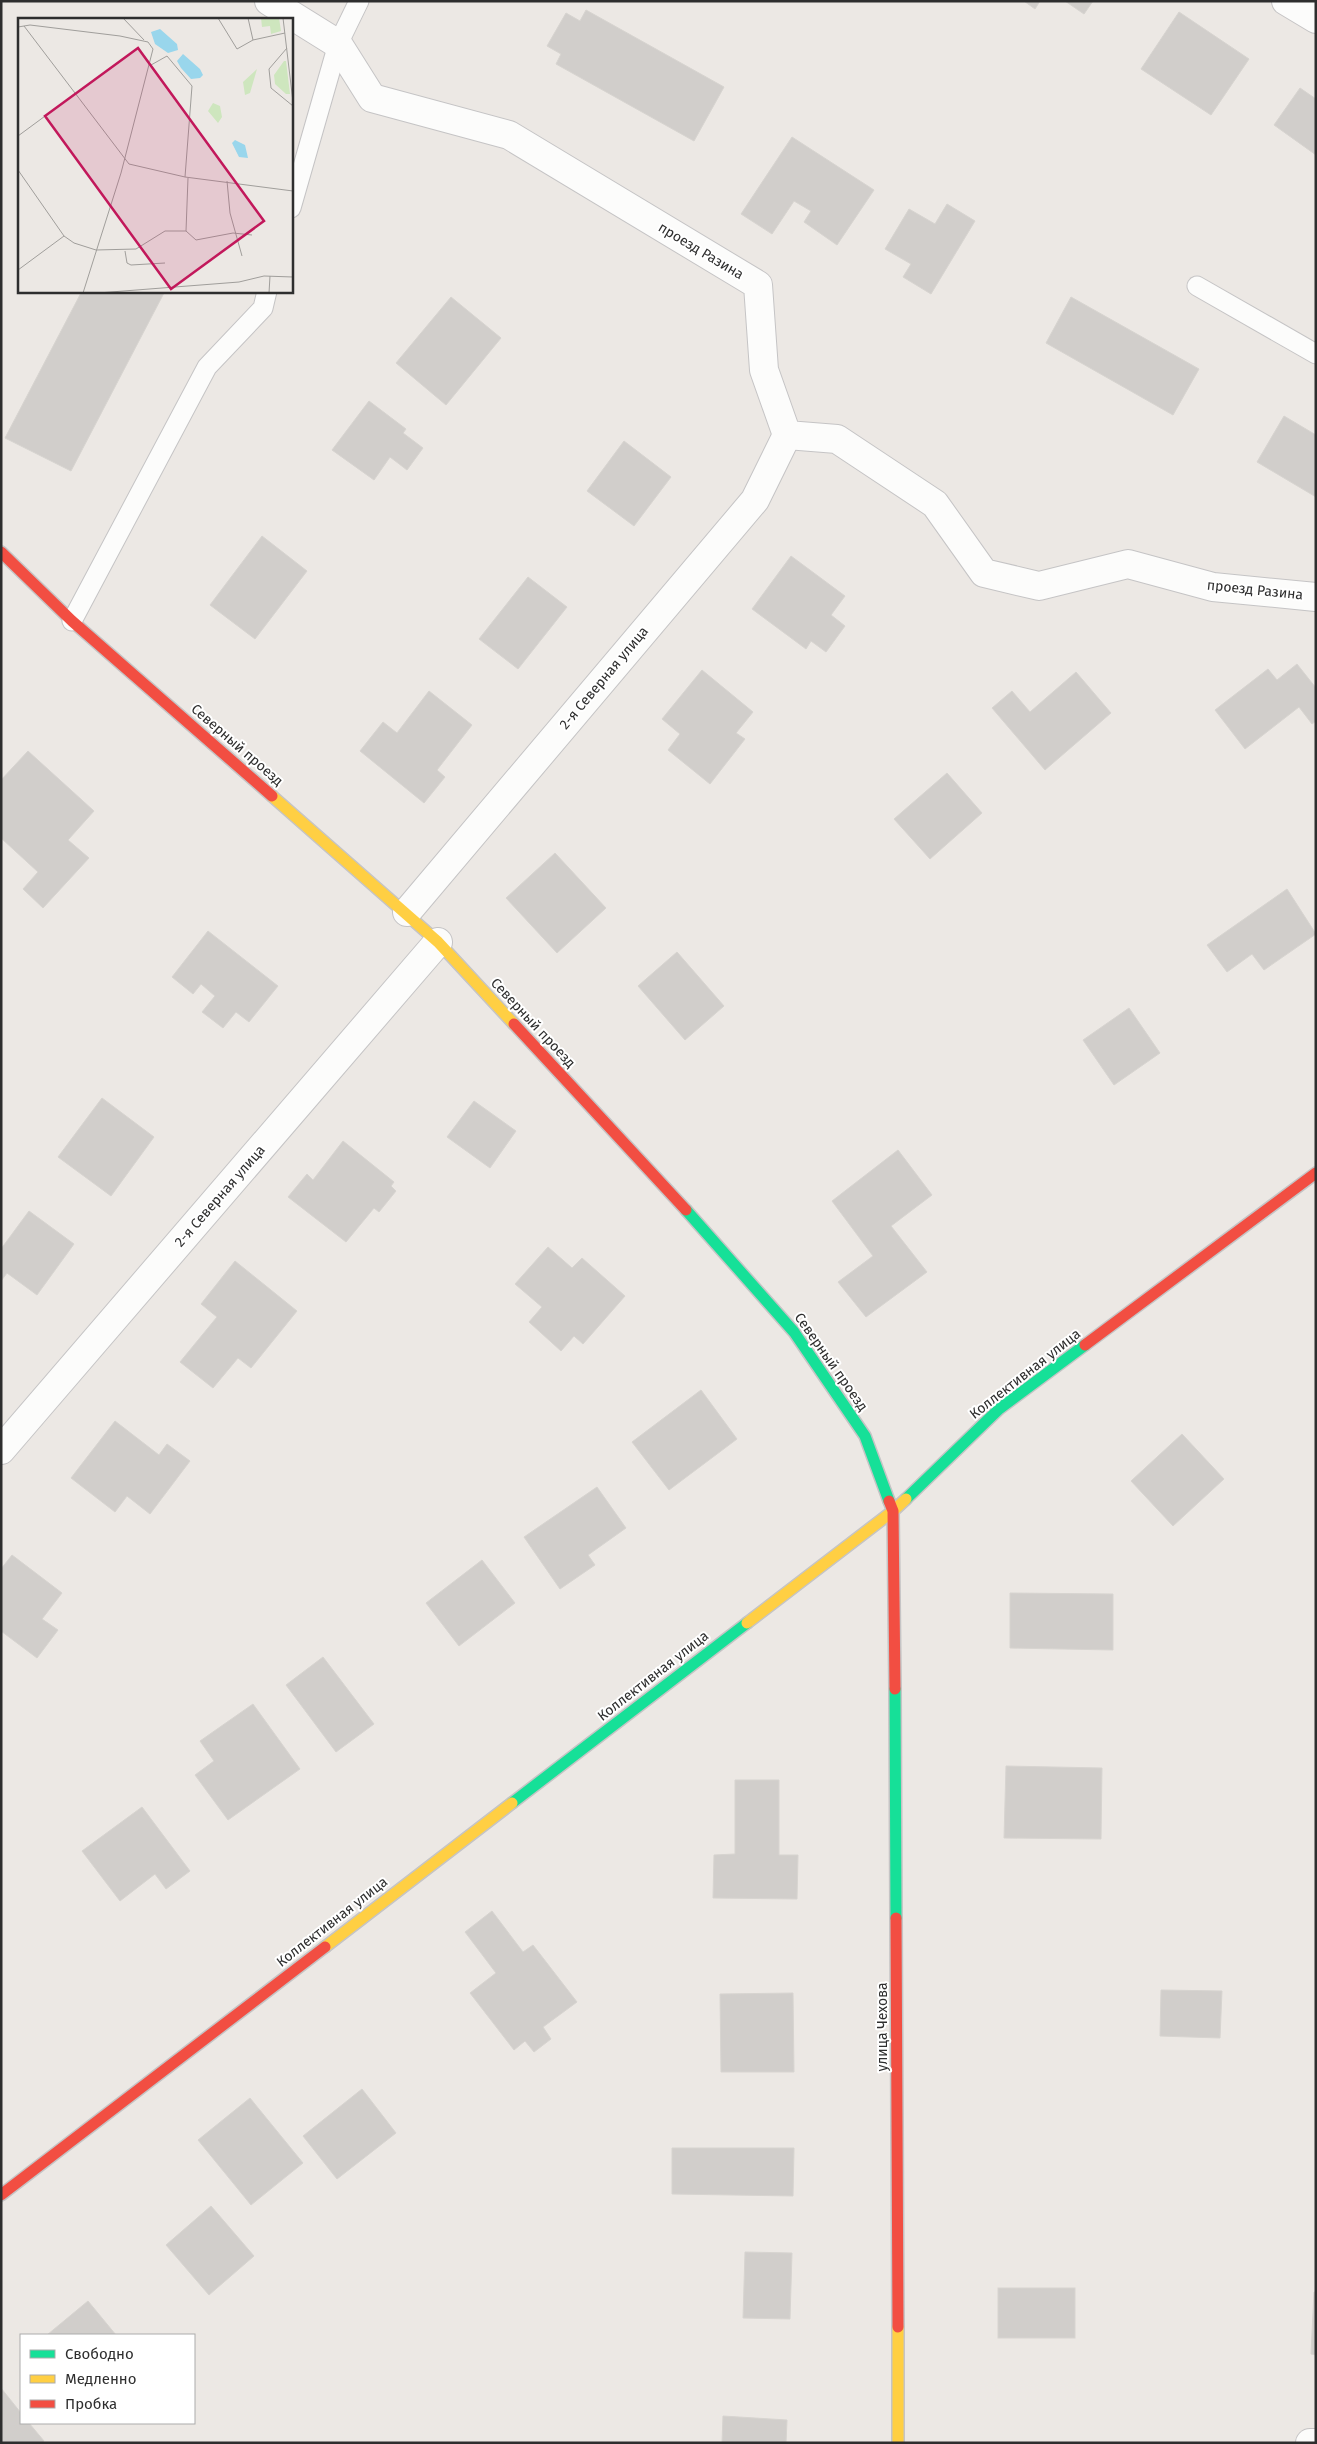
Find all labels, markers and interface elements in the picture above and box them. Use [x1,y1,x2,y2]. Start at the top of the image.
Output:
inset map [18,18,292,292]
street label: проезд Разина [655,219,747,283]
street label: проезд Разина [1206,576,1304,604]
street label: 2-я Северная улица [556,623,652,733]
street label: Северный проезд [188,700,287,790]
street label: Северный проезд [487,975,579,1071]
street label: 2-я Северная улица [171,1142,269,1250]
street label: Северный проезд [791,1309,871,1415]
street label: Коллективная улица [966,1325,1084,1423]
street label: Коллективная улица [594,1627,712,1725]
street label: Коллективная улица [273,1873,391,1971]
street label: улица Чехова [874,1983,891,2072]
legend [20,2334,195,2424]
text: Свободно [65,2345,134,2363]
text: Медленно [65,2370,137,2388]
text: Пробка [65,2395,117,2413]

